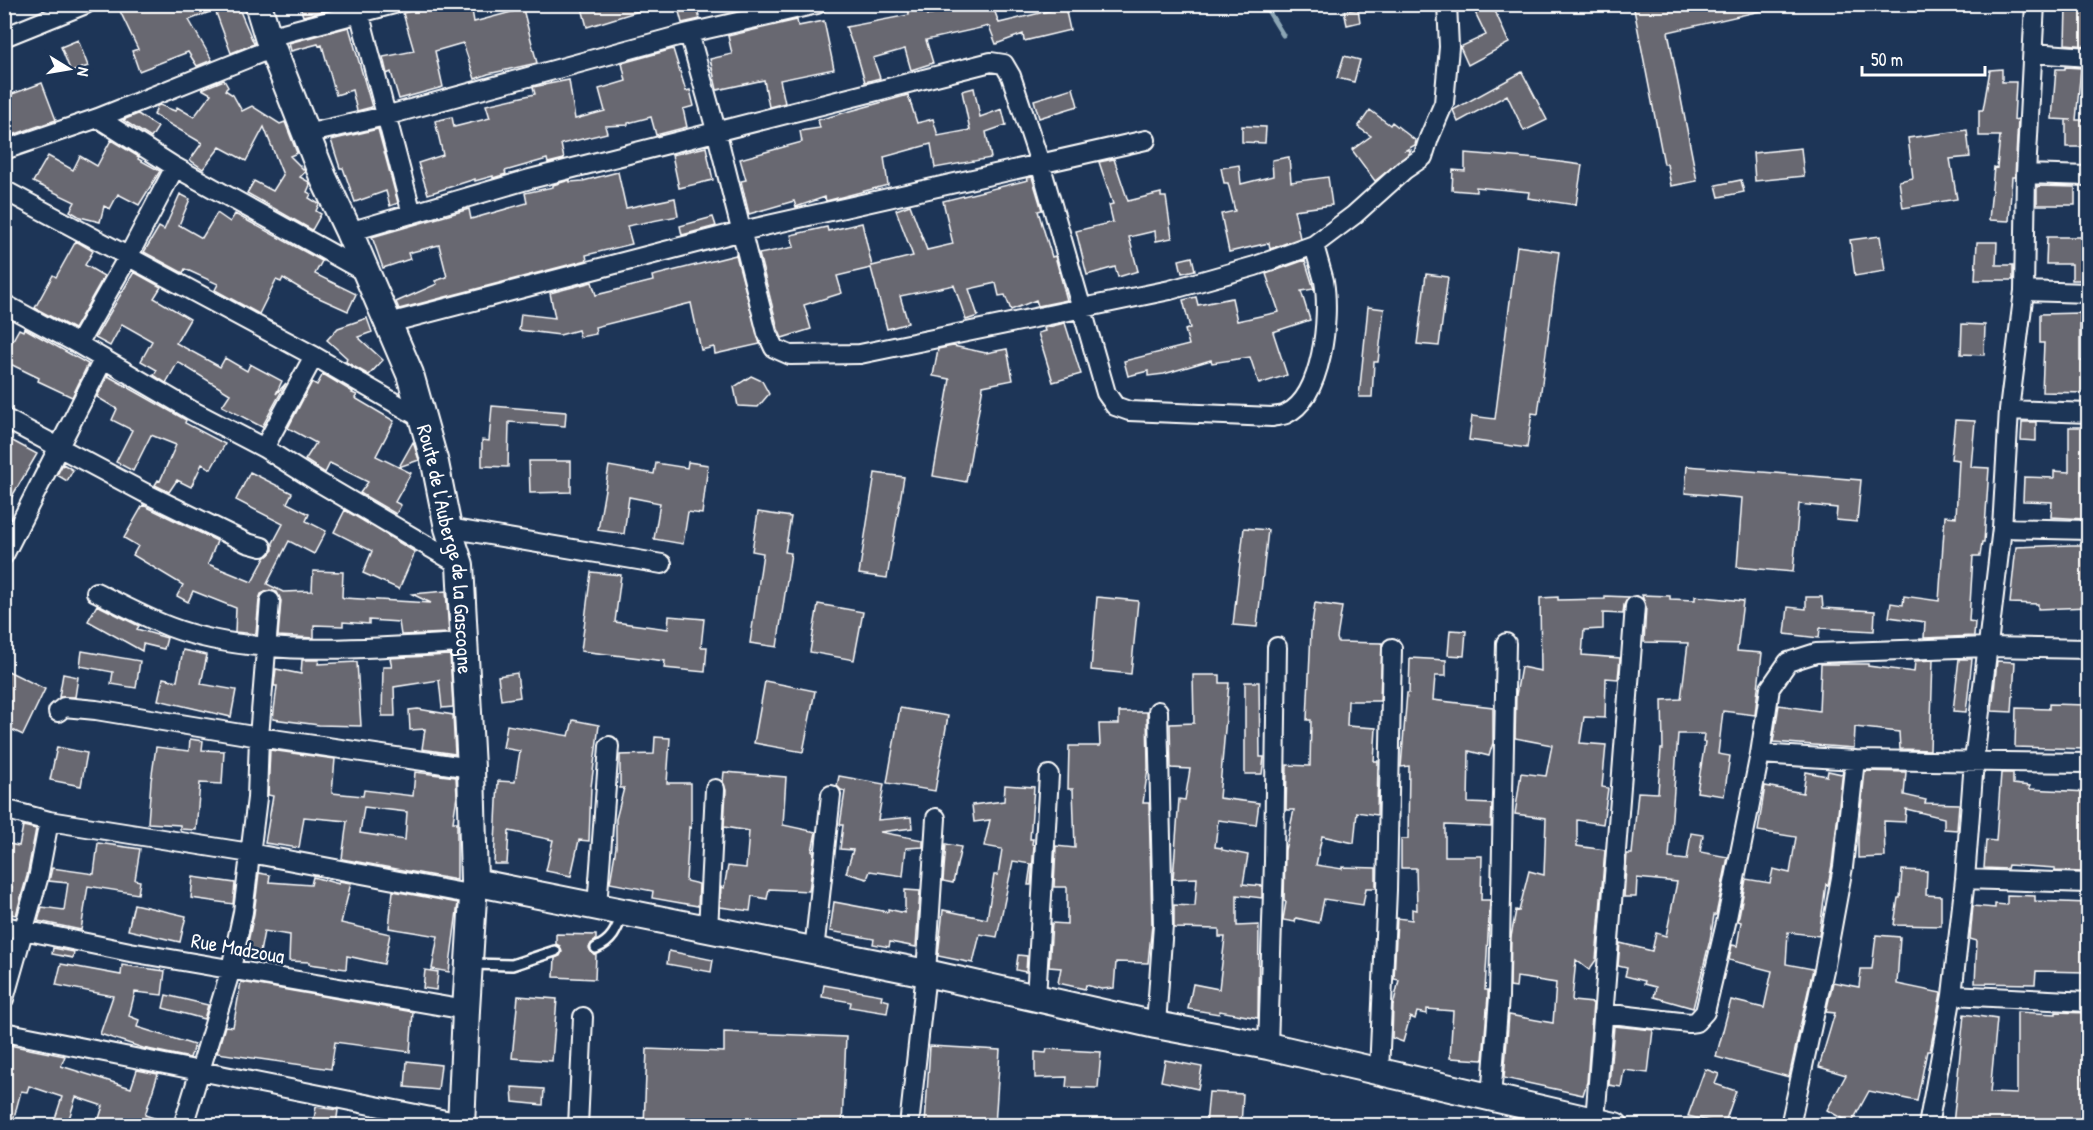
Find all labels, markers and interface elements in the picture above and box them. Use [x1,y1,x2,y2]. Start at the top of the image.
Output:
north arrow [39,39,99,99]
scale bar [1862,39,1985,77]
text: 50 m [1871,47,1903,72]
text: N [72,66,95,79]
street label: Route de l'Auberge de la Gascogne [410,421,480,675]
street label: Rue Madzoua [189,926,287,970]

